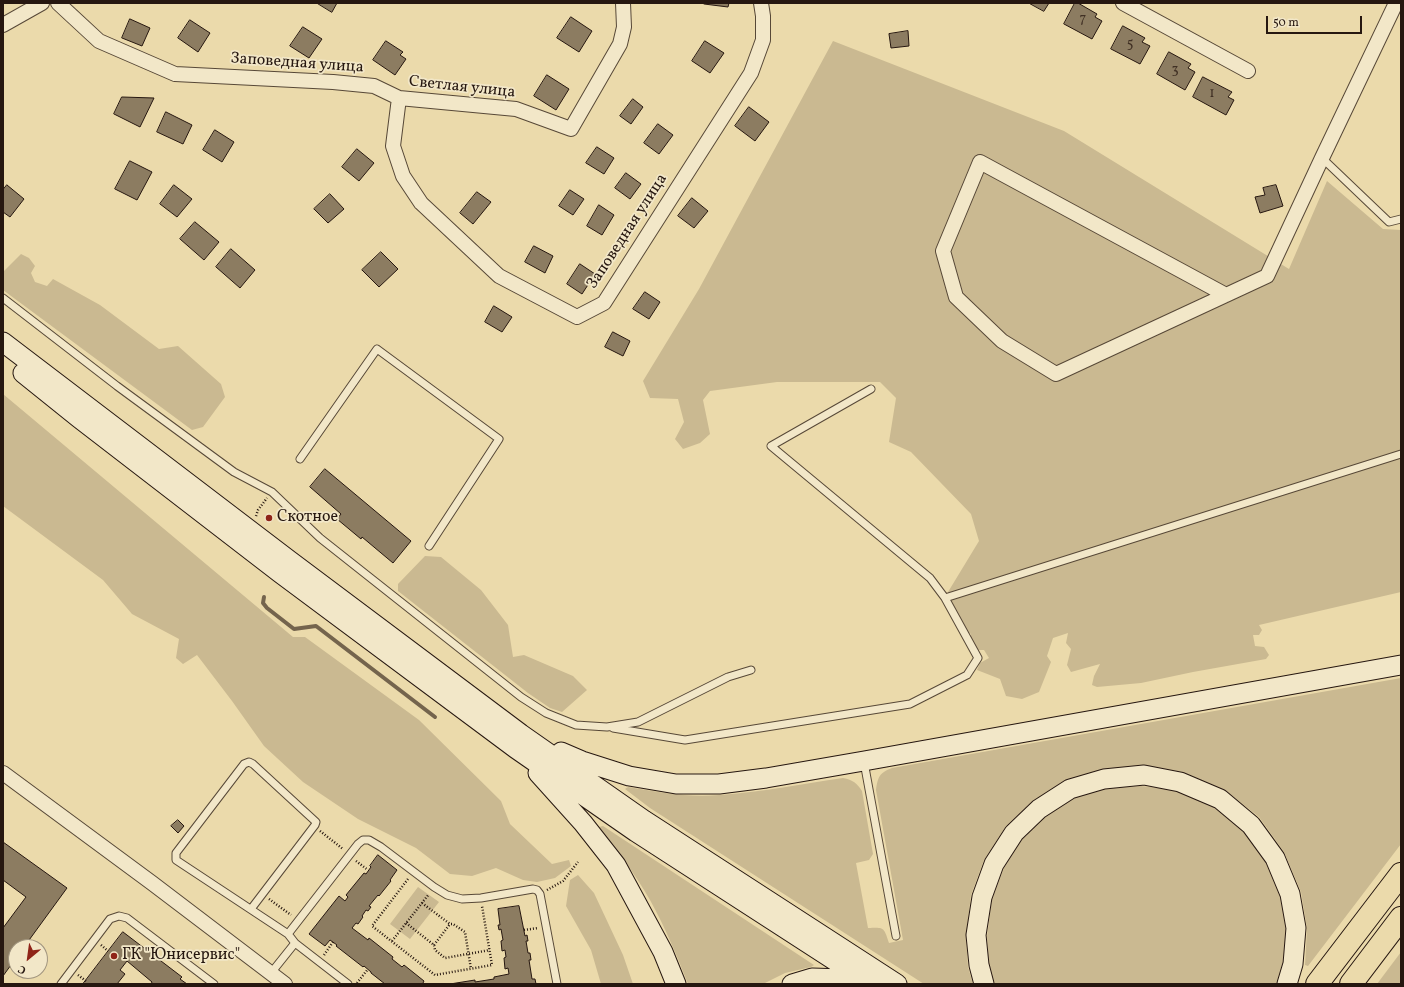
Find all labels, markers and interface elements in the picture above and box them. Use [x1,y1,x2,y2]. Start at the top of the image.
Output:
scale bar [1268,8,1364,34]
house number: 7 [1080,11,1086,27]
text: 50 m [1273,15,1299,31]
house number: 5 [1127,36,1133,52]
street label: Заповедная улица [230,50,364,78]
house number: 3 [1171,62,1179,78]
street label: Светлая улица [408,73,516,103]
house number: 1 [1209,86,1215,102]
street label: Заповедная улица [584,171,672,293]
place label: Скотное [277,508,338,528]
marker: Скотное [264,513,274,523]
north arrow [8,939,48,979]
place label: ГК "Юнисервис" [122,946,240,966]
marker: ГК "Юнисервис" [109,951,119,961]
text: С [16,961,29,977]

